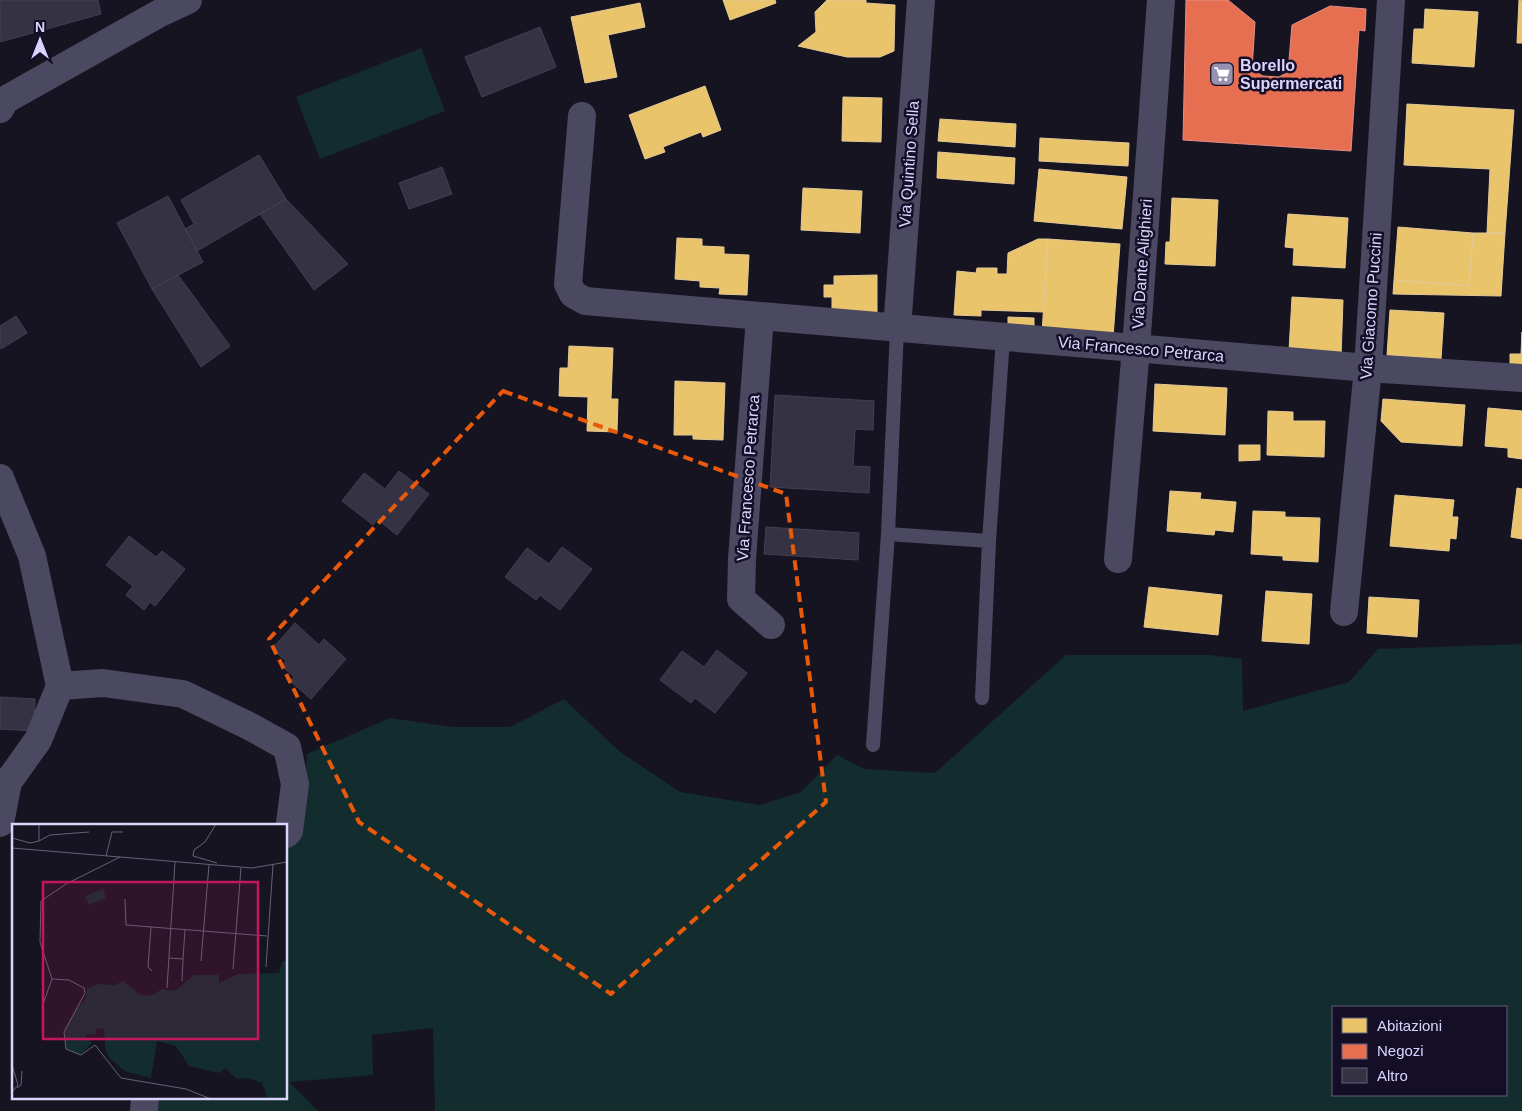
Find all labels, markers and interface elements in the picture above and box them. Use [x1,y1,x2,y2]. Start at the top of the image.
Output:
north arrow [15,15,65,65]
text: N [35,19,45,35]
place label: Borello Supermercati [1240,57,1342,92]
supermarket icon: Borello Supermercati [1209,61,1235,87]
street label: Via Quintino Sella [896,100,922,228]
street label: Via Dante Alighieri [1129,198,1155,330]
street label: Via Giacomo Puccini [1357,232,1385,380]
street label: Via Francesco Petrarca [1057,333,1225,365]
street label: Via Francesco Petrarca [734,394,762,562]
inset map [12,824,288,1098]
legend [1332,1006,1507,1096]
text: Abitazioni [1377,1017,1442,1034]
text: Negozi [1377,1042,1424,1059]
text: Altro [1377,1067,1408,1084]

